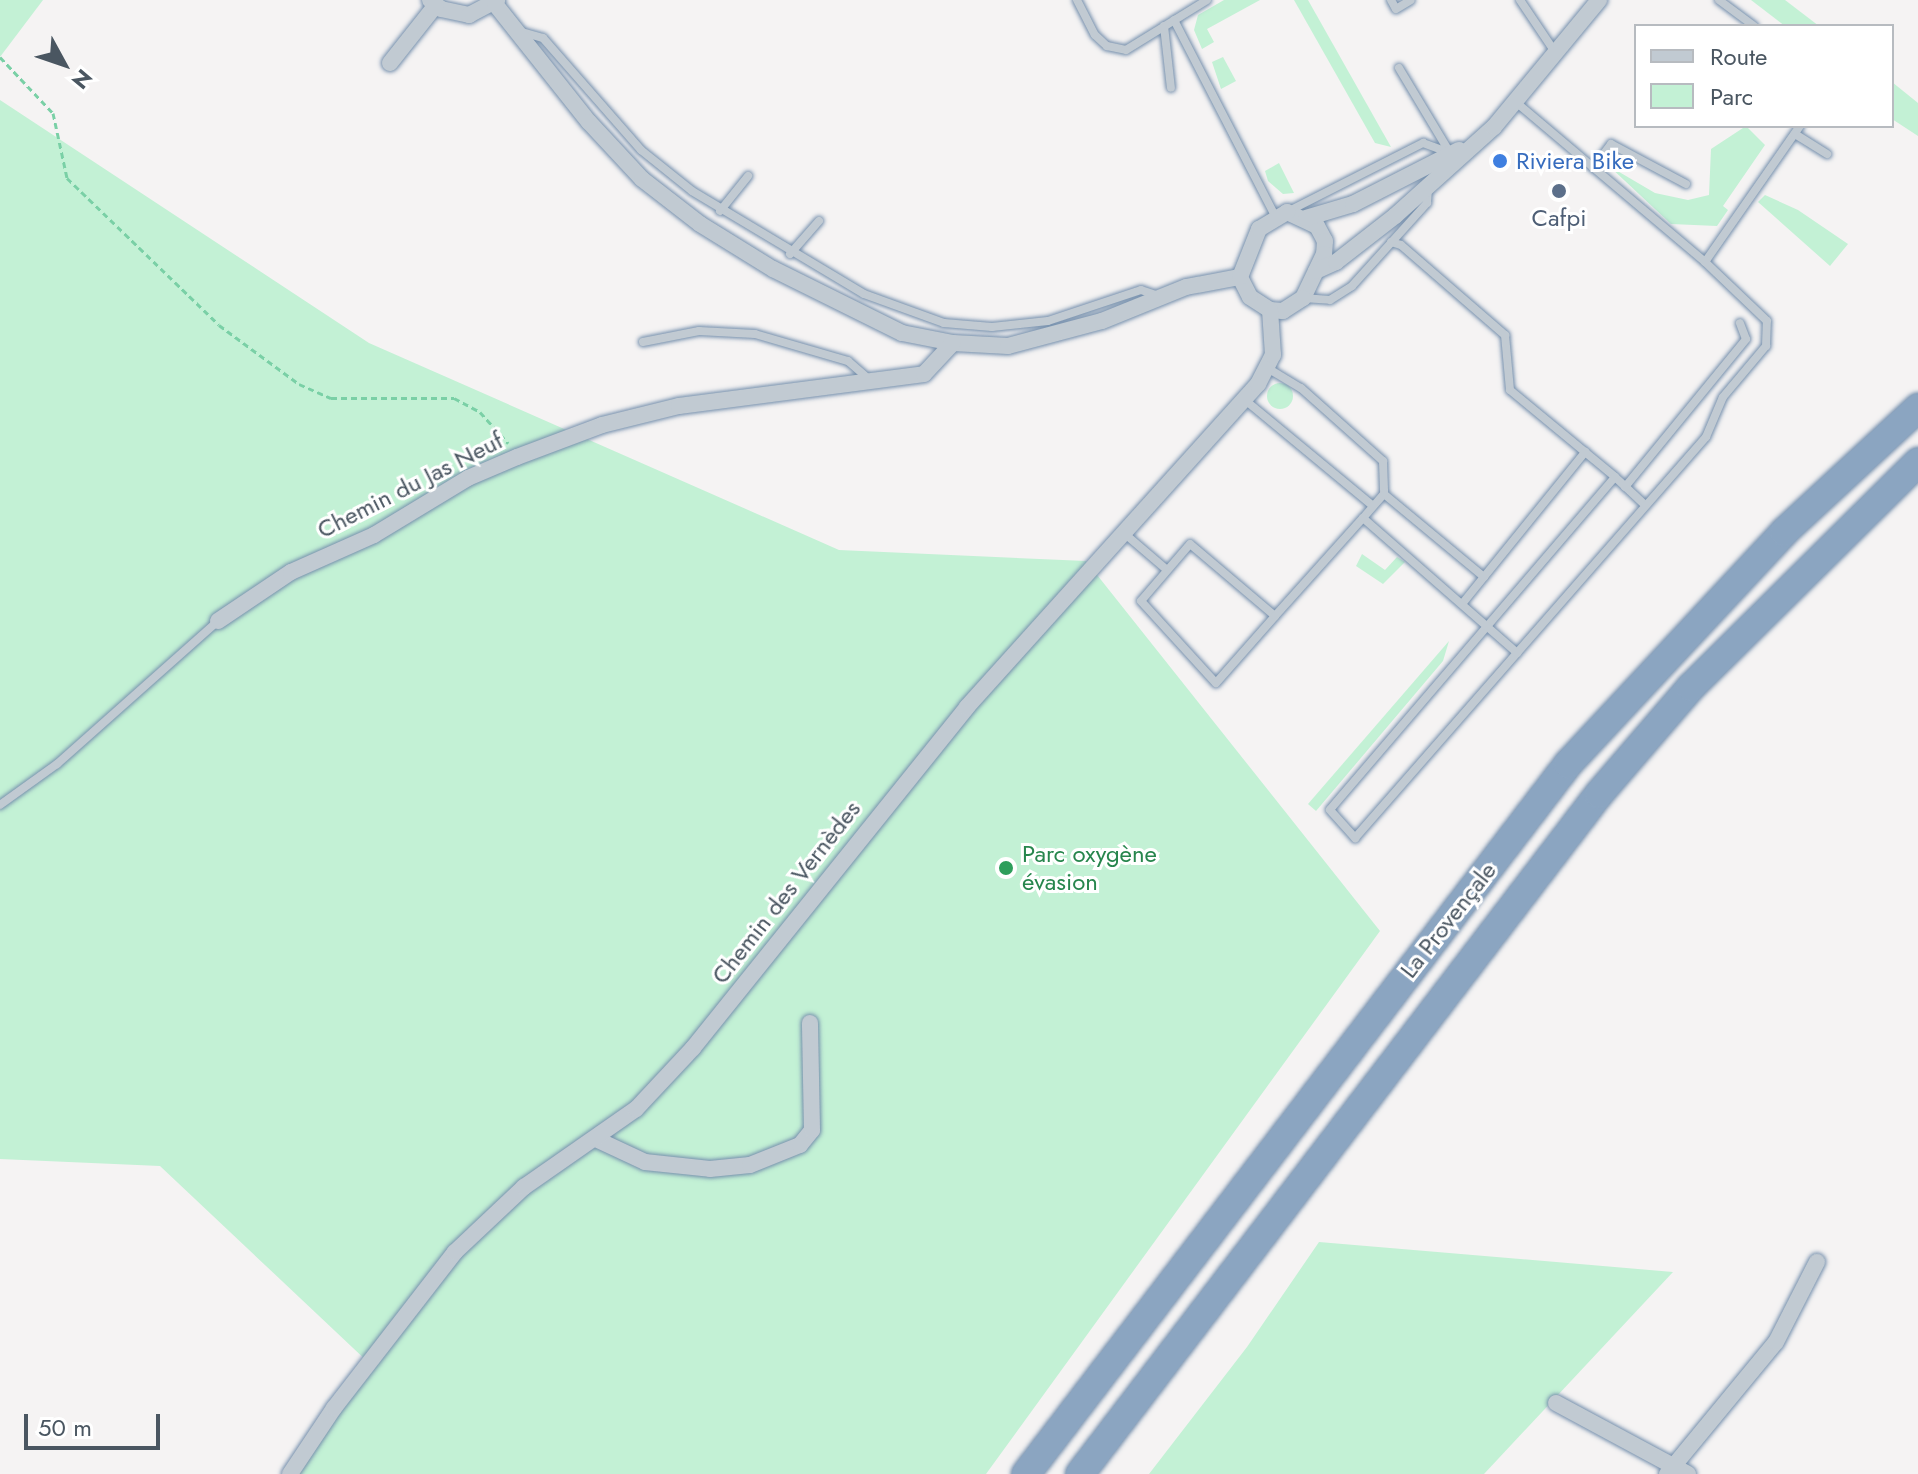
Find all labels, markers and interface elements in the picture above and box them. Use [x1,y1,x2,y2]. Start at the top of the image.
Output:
north arrow [24,24,104,104]
legend [1634,24,1894,128]
text: Route [1710,39,1767,74]
text: N [65,62,100,96]
text: Parc [1710,79,1753,114]
place label: Riviera Bike [1516,147,1634,175]
marker: Riviera Bike [1491,152,1509,170]
marker: Cafpi [1550,182,1568,200]
place label: Cafpi [1532,204,1586,232]
street label: Chemin du Jas Neuf [312,426,508,544]
street label: Chemin des Vernèdes [706,795,866,989]
place label: Parc oxygène évasion [1022,840,1157,896]
street label: La Provençale [1394,856,1502,984]
marker: Parc oxygène évasion [997,859,1015,877]
scale bar [28,1398,164,1448]
text: 50 m [38,1410,92,1445]

